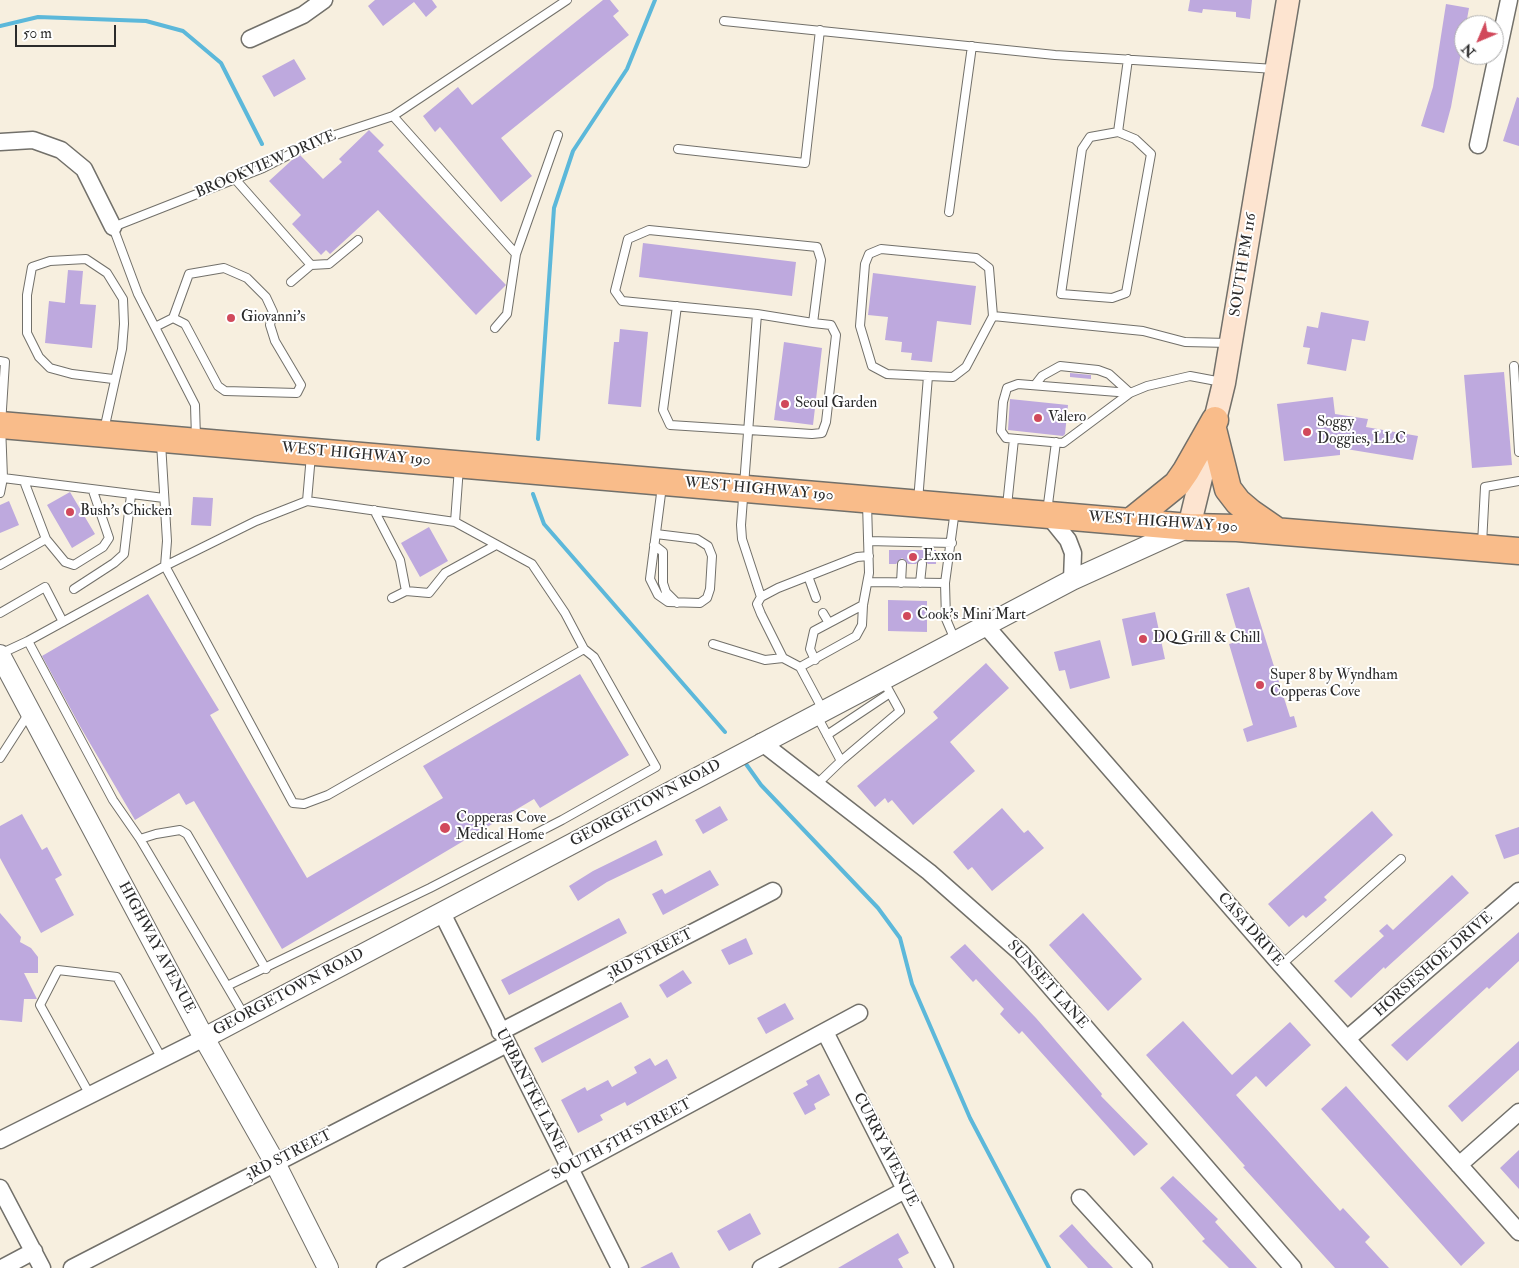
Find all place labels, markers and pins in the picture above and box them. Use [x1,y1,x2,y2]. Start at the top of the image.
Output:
place label: Giovanni's [241,309,305,327]
marker: Giovanni's [225,312,237,324]
place label: Seoul Garden [795,395,877,413]
marker: Seoul Garden [779,398,791,410]
place label: Valero [1048,409,1086,427]
marker: Valero [1032,412,1044,424]
place label: Soggy Doggies, LLC [1317,414,1406,449]
marker: Soggy Doggies, LLC [1301,426,1313,438]
place label: Bush's Chicken [80,503,172,521]
marker: Bush's Chicken [64,506,76,518]
place label: Exxon [923,548,962,566]
marker: Exxon [907,551,919,563]
place label: Cook's Mini Mart [917,607,1026,625]
marker: Cook's Mini Mart [901,610,913,622]
place label: DQ Grill & Chill [1153,630,1260,648]
marker: DQ Grill & Chill [1137,633,1149,645]
place label: Super 8 by Wyndham Copperas Cove [1270,667,1398,702]
marker: Super 8 by Wyndham Copperas Cove [1254,679,1266,691]
place label: Copperas Cove Medical Home [456,810,546,845]
marker: Copperas Cove Medical Home [438,821,452,835]

